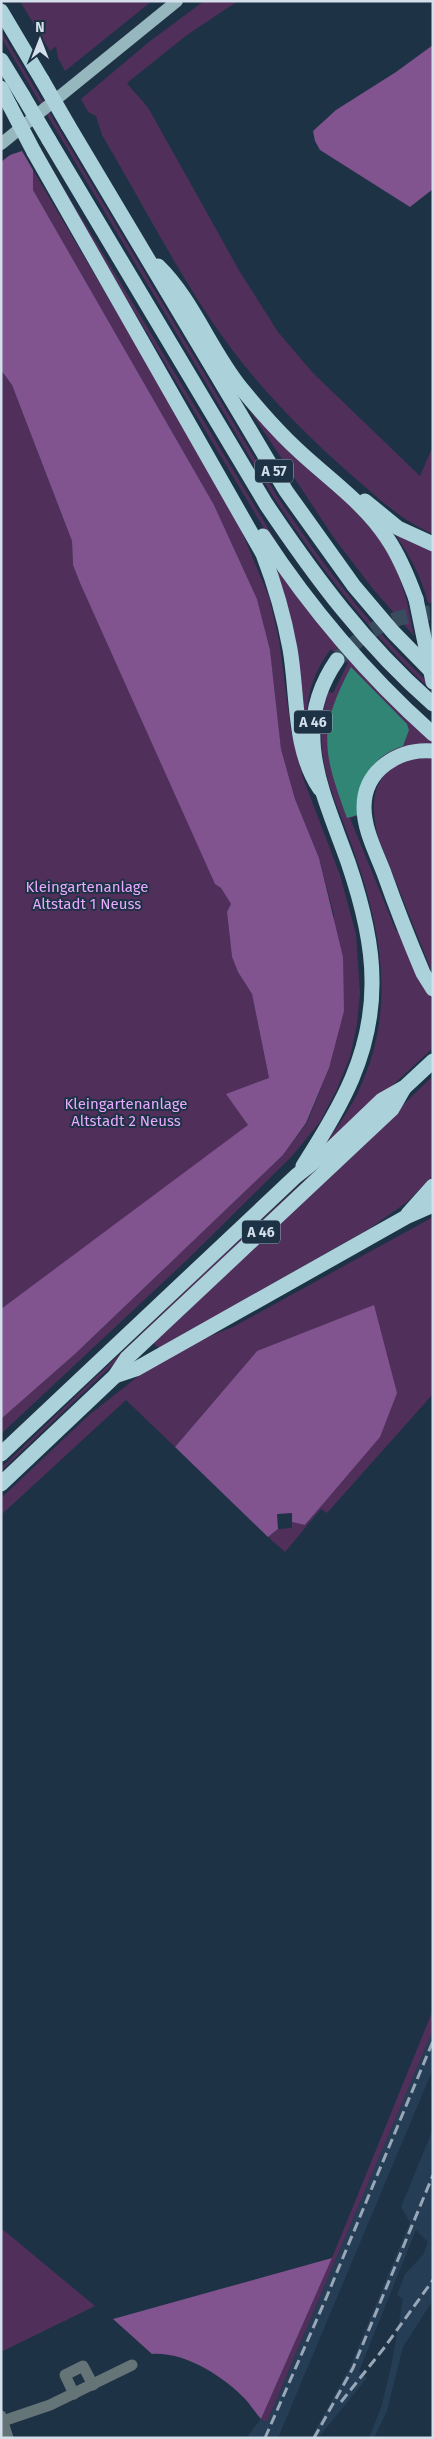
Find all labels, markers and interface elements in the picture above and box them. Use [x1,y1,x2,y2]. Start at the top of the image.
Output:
north arrow [15,15,65,65]
text: N [35,19,45,36]
road number: A 57 [255,460,293,482]
road number: A 46 [294,710,332,734]
park label: Kleingartenanlage Altstadt 1 Neuss [26,878,149,913]
park label: Kleingartenanlage Altstadt 2 Neuss [65,1095,188,1130]
road number: A 46 [242,1220,280,1244]

